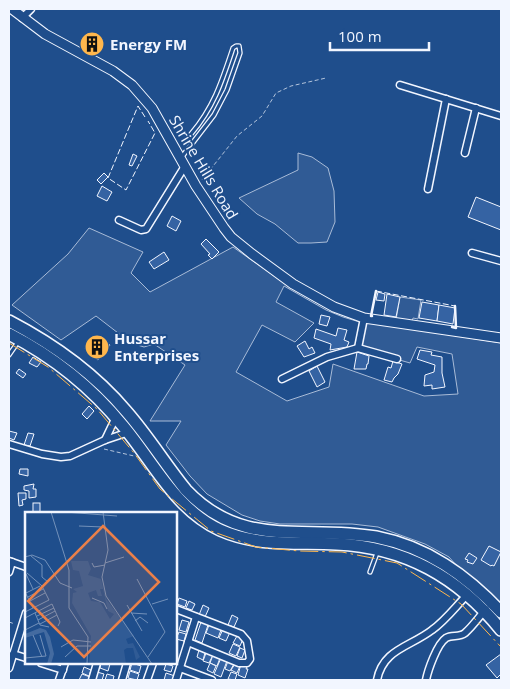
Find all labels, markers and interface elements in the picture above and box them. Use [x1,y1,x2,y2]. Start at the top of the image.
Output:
scale bar [330,20,429,52]
text: 100 m [338,26,382,46]
building icon: Energy FM [79,31,105,57]
place label: Energy FM [110,34,187,54]
street label: Shrine Hills Road [165,111,243,223]
place label: Hussar Enterprises [114,328,199,365]
building icon: Hussar Enterprises [84,334,110,360]
inset map [25,512,178,664]

